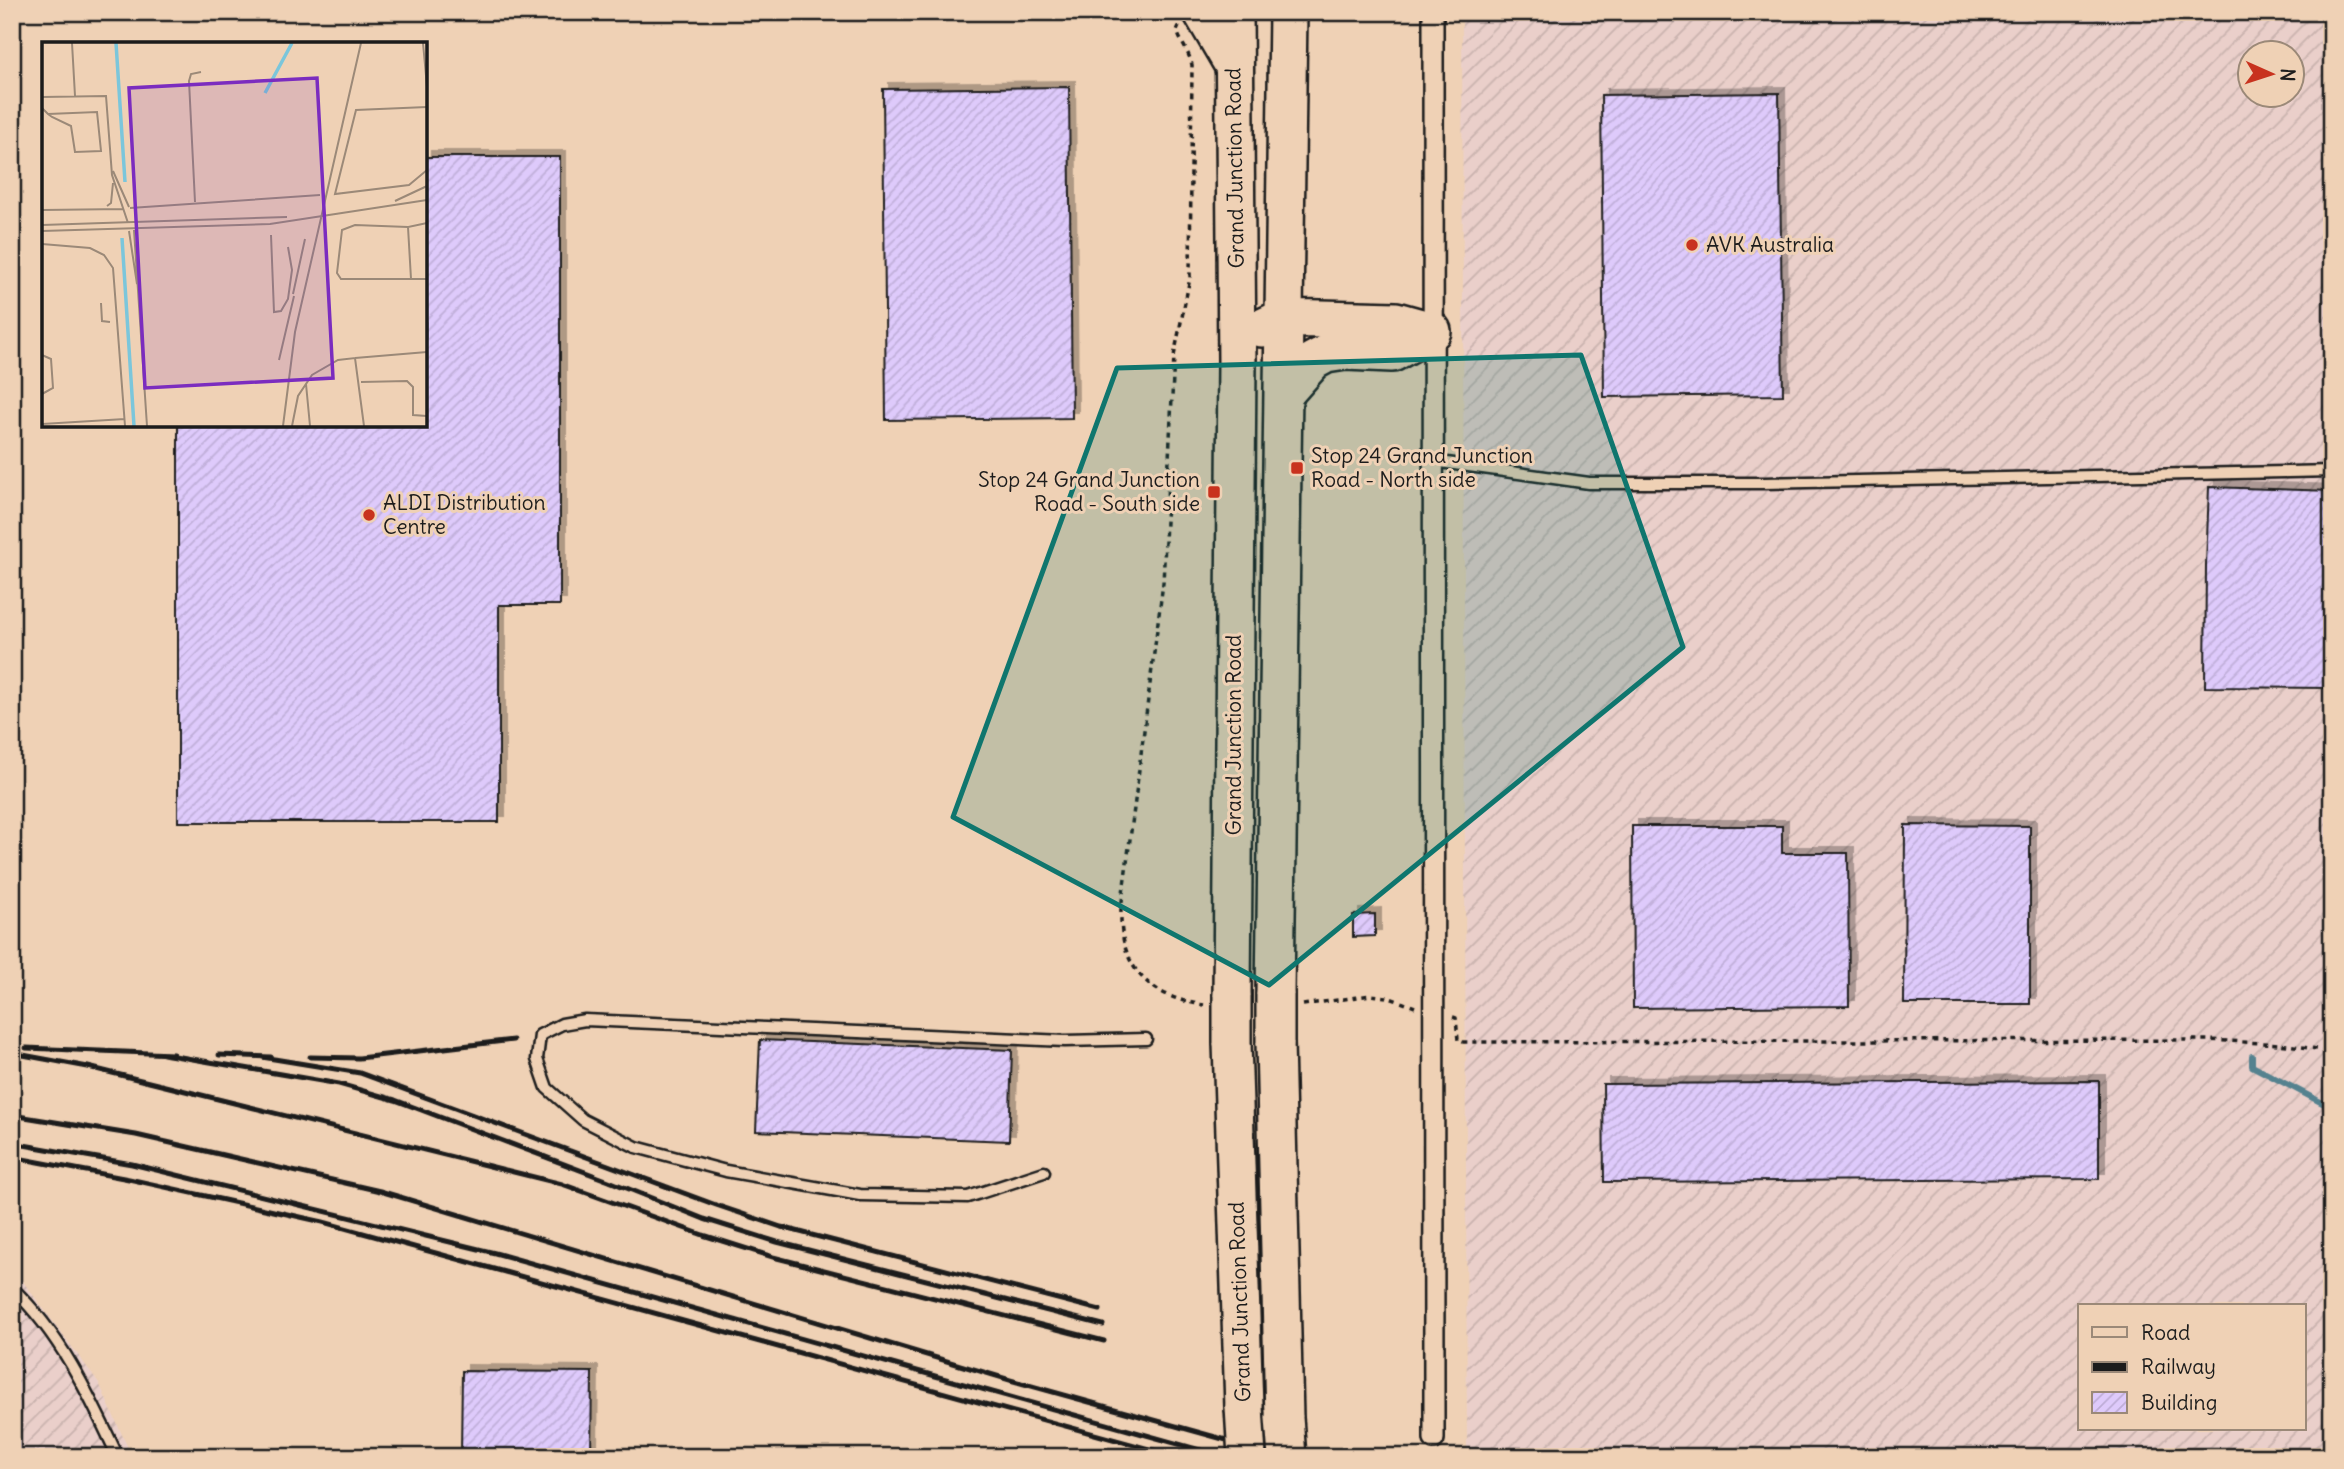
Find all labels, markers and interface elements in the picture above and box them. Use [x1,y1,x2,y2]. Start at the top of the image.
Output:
north arrow [2236,38,2306,108]
inset map [42,42,427,427]
street label: Grand Junction Road [1219,67,1250,269]
text: N [2276,68,2300,82]
place label: AVK Australia [1706,231,1834,258]
marker: AVK Australia [1684,237,1700,253]
place label: Stop 24 Grand Junction Road - North side [1311,442,1533,493]
marker: Stop 24 Grand Junction Road - North side [1289,460,1305,476]
place label: Stop 24 Grand Junction Road - South side [978,466,1200,517]
marker: Stop 24 Grand Junction Road - South side [1206,484,1222,500]
place label: ALDI Distribution Centre [383,489,546,540]
marker: ALDI Distribution Centre [361,507,377,523]
street label: Grand Junction Road [1220,635,1247,835]
street label: Grand Junction Road [1223,1201,1256,1403]
legend [2078,1304,2306,1430]
text: Road [2141,1319,2190,1346]
text: Railway [2141,1353,2216,1380]
text: Building [2141,1389,2217,1416]

